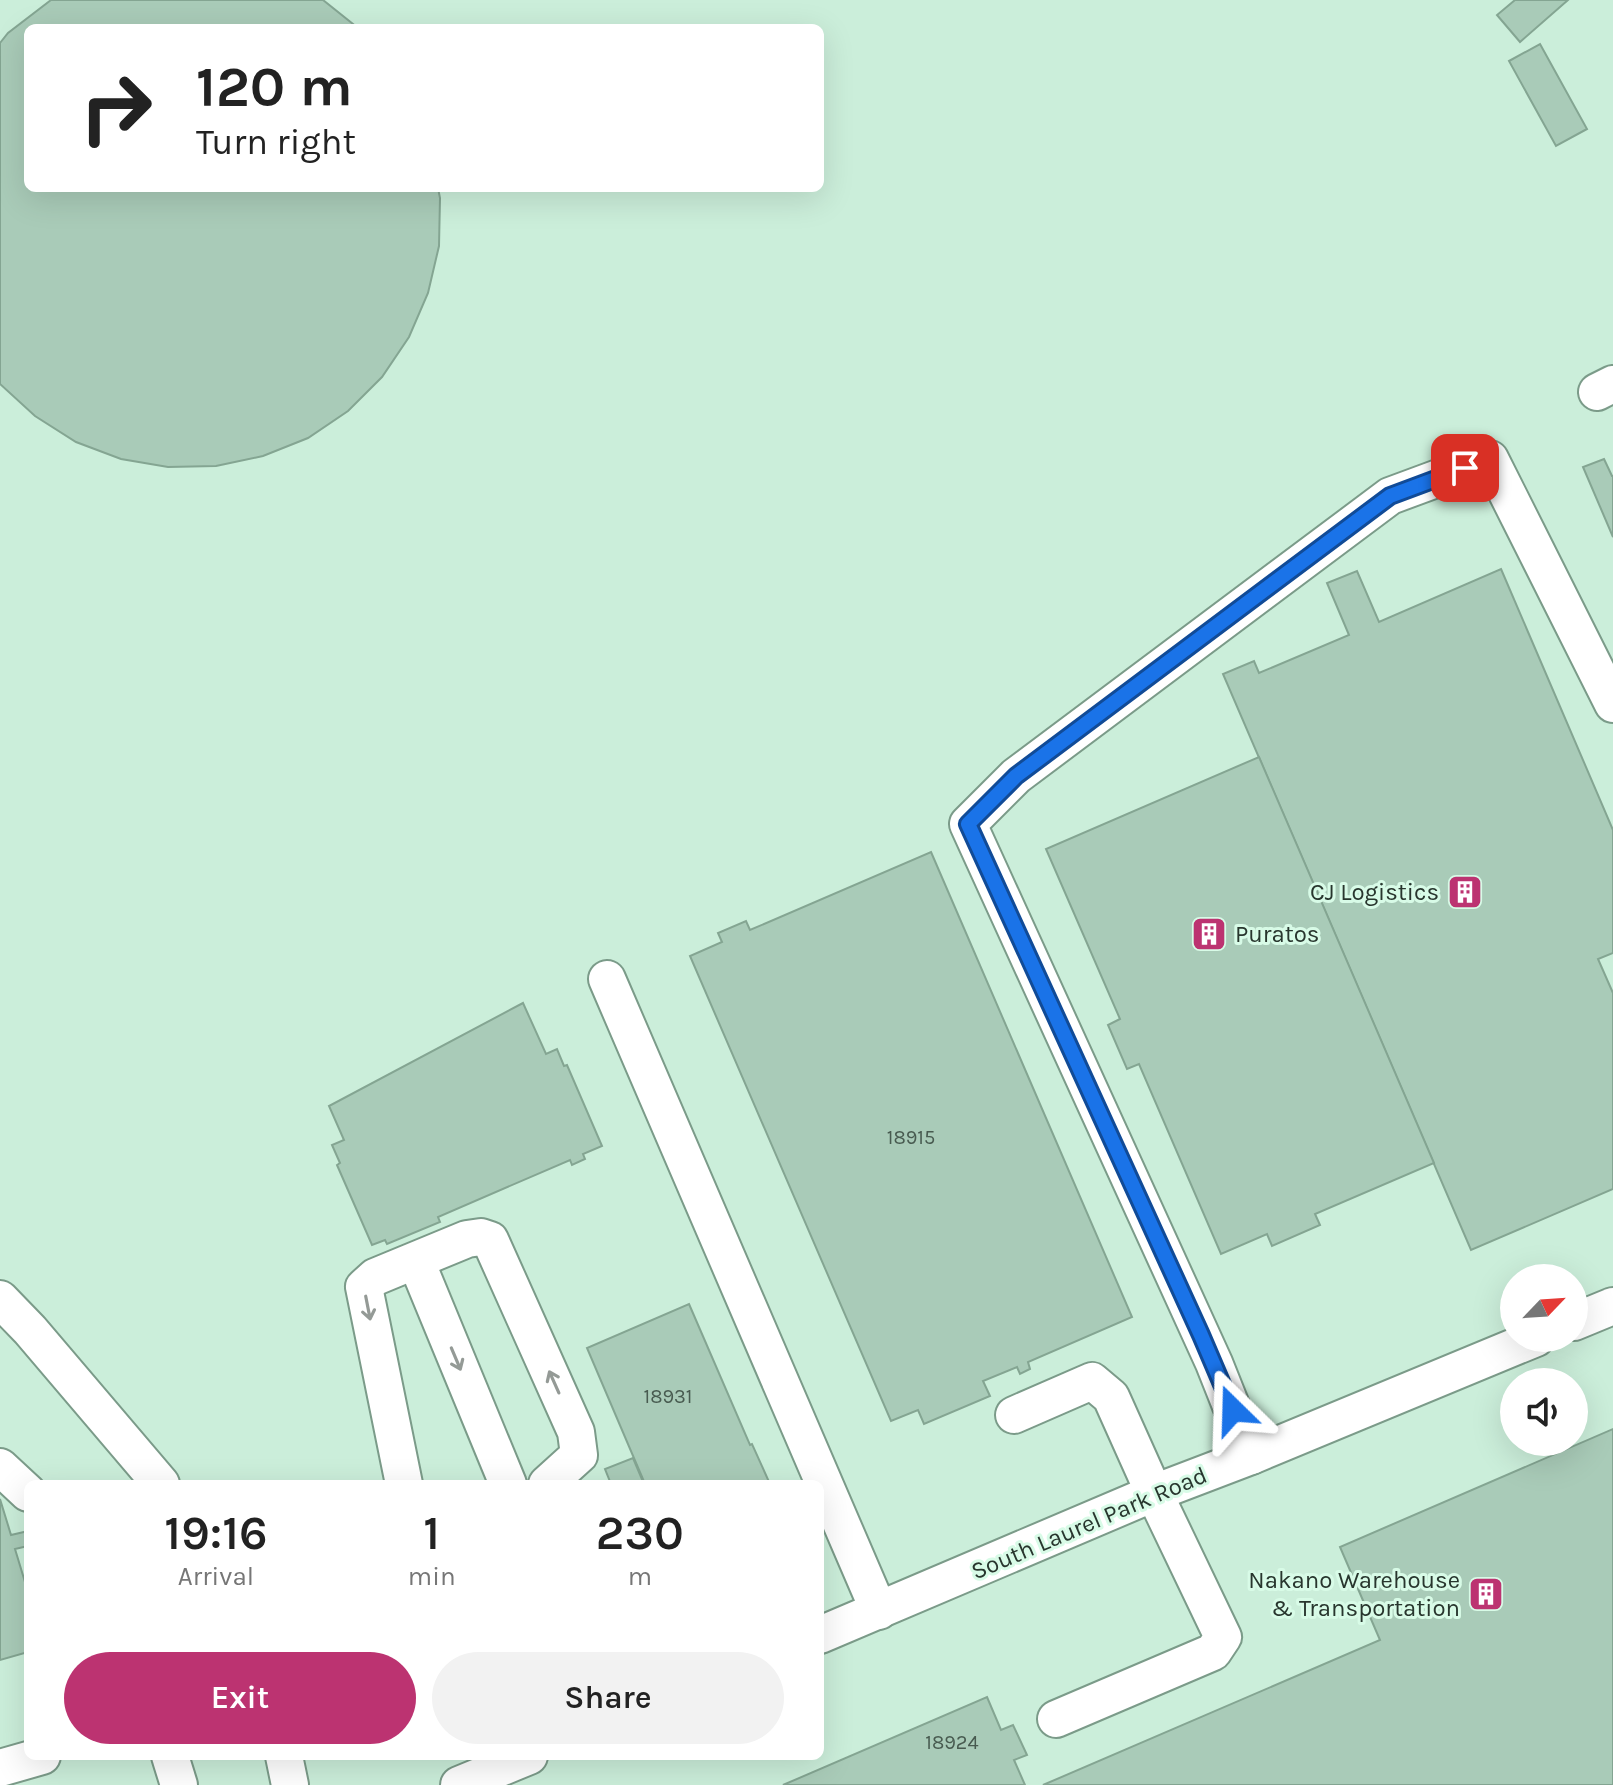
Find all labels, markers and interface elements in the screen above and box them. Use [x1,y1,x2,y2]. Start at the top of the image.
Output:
text: 120 m [196,54,353,119]
icon: right [64,56,168,160]
text: Turn right [196,121,356,163]
pin [1431,434,1499,502]
icon: arrive [1443,446,1487,490]
building icon: CJ Logistics [1446,873,1484,911]
place label: CJ Logistics [1310,878,1439,906]
building icon: Puratos [1190,915,1228,953]
place label: Puratos [1235,920,1319,948]
house number: 18915 [887,1126,935,1149]
north arrow [1500,1264,1588,1352]
map controls [1500,1264,1588,1456]
one-way arrow [361,1295,376,1321]
one-way arrow [450,1346,465,1370]
position arrow [1191,1368,1275,1452]
button: sound [1500,1368,1588,1456]
one-way arrow [546,1370,561,1394]
house number: 18931 [644,1385,692,1408]
street label: South Laurel Park Road [967,1461,1211,1585]
text: 19:16 [164,1505,268,1561]
text: 1 [423,1505,440,1561]
text: 230 [596,1505,684,1561]
text: Arrival [178,1561,254,1592]
text: min [408,1561,456,1592]
text: m [628,1561,652,1592]
place label: Nakano Warehouse & Transportation [1248,1566,1460,1622]
building icon: Nakano Warehouse & Transportation [1467,1575,1505,1613]
button: Exit [64,1652,416,1744]
button: Share [432,1652,784,1744]
house number: 18924 [925,1731,979,1754]

